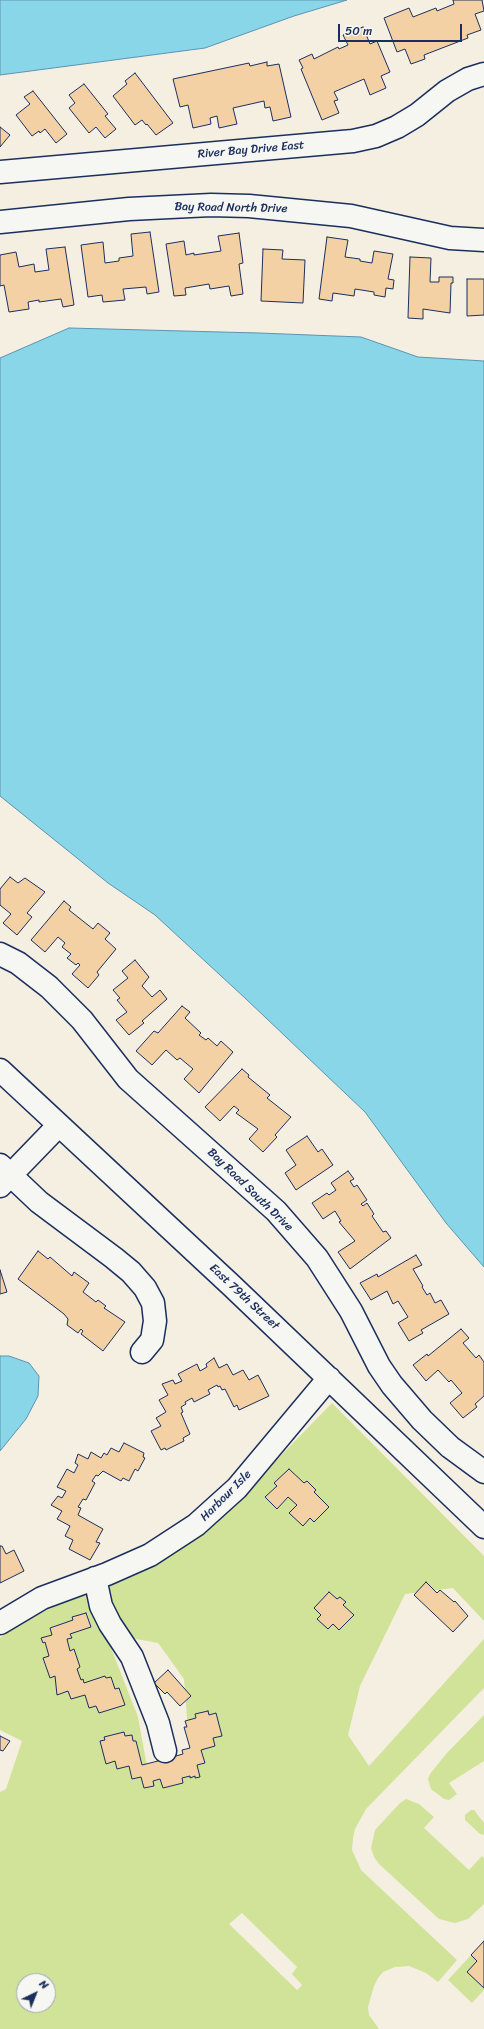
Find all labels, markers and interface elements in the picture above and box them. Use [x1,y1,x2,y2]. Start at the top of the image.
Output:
scale bar [340,16,464,42]
text: 50 m [345,20,372,42]
street label: River Bay Drive East [197,138,305,162]
street label: Bay Road North Drive [174,200,288,216]
street label: Bay Road South Drive [204,1145,296,1235]
street label: East 79th Street [206,1261,282,1333]
street label: Harbour Isle [197,1467,255,1525]
north arrow [16,1973,56,2013]
text: N [35,1975,53,1994]

